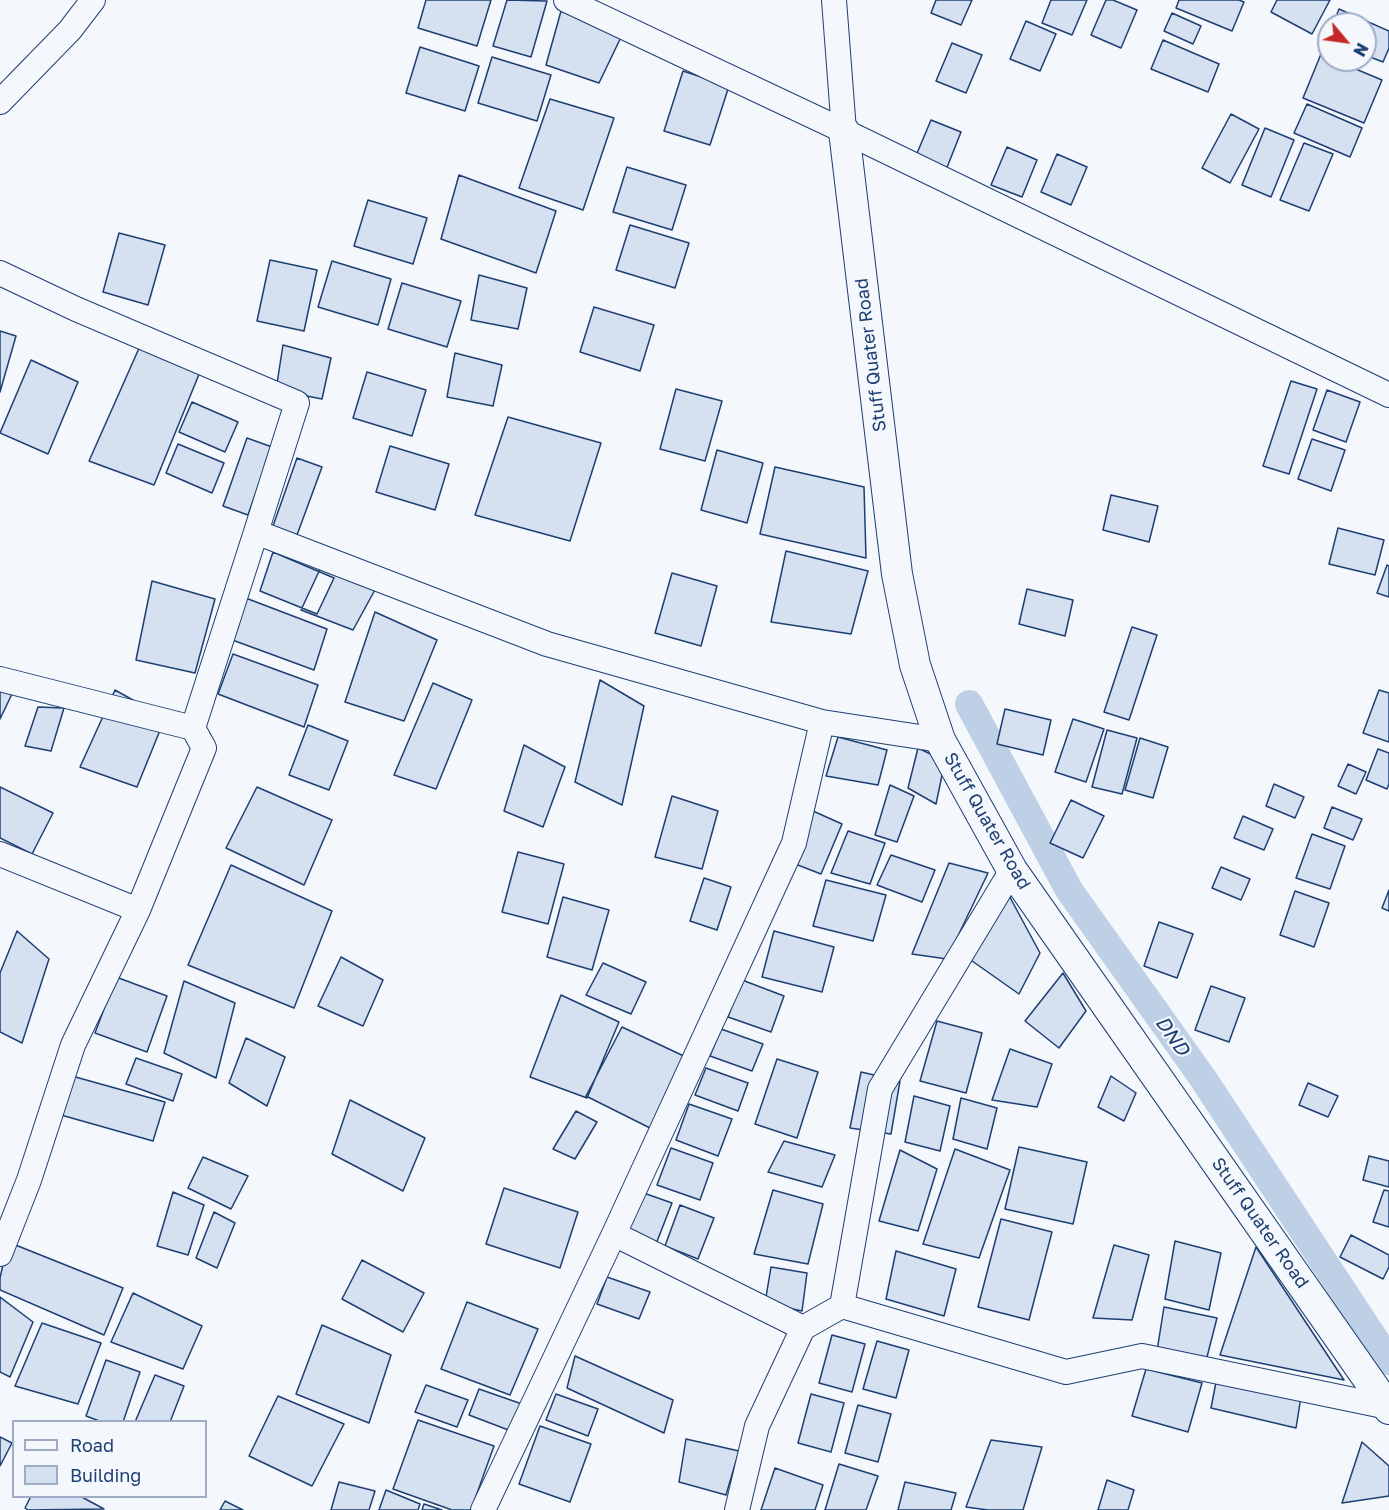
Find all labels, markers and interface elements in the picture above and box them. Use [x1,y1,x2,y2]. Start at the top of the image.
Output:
north arrow [1317,12,1377,72]
text: N [1349,40,1373,60]
street label: Stuff Quater Road [851,277,891,433]
street label: Stuff Quater Road [939,749,1035,893]
water label: DND [1150,1011,1194,1061]
street label: Stuff Quater Road [1207,1154,1313,1292]
legend [12,1420,207,1498]
text: Road [70,1434,114,1456]
text: Building [70,1464,141,1486]

